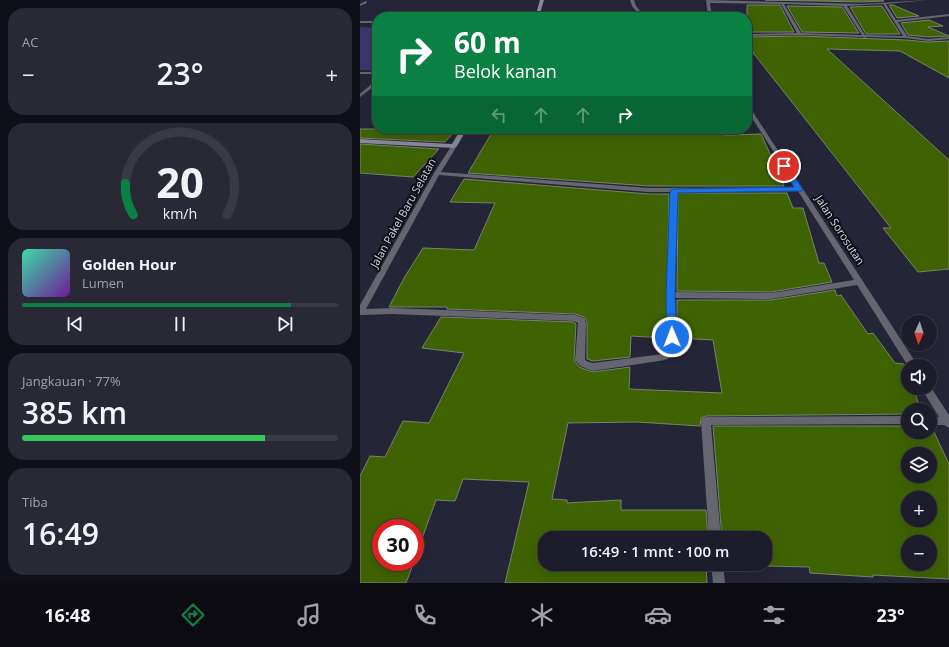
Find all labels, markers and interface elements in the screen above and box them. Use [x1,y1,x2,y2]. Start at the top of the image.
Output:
text: 60 m [454,23,521,61]
icon: right [388,28,440,80]
text: AC [22,33,38,51]
text: 23° [156,53,204,94]
text: − [22,59,35,89]
text: + [325,59,338,89]
text: Belok kanan [454,59,557,83]
icon: left [488,104,510,126]
icon: ahead [530,104,552,126]
icon: ahead [572,104,594,126]
icon: right [614,104,636,126]
pin [767,149,801,183]
text: 20 [156,153,204,209]
street label: Jalan Pakel Baru Selatan [366,155,439,271]
icon: arrive [773,155,795,177]
street label: Jalan Sorosutan [812,191,869,267]
text: km/h [163,203,197,222]
text: Golden Hour [82,254,176,274]
text: Lumen [82,274,124,292]
icon: previous [64,313,86,335]
icon: pause [169,313,191,335]
icon: next [274,313,296,335]
north arrow [901,315,937,351]
map controls [901,315,937,571]
position arrow [651,316,693,358]
button: sound [901,359,937,395]
text: Jangkauan · 77% [22,372,121,390]
text: 385 km [22,392,127,433]
button: search [901,403,937,439]
button: layers [901,447,937,483]
button: + [901,491,937,527]
text: Tiba [22,493,48,511]
text: 16:49 [22,513,99,554]
speed limit sign: 30 [372,519,424,571]
button: − [901,535,937,571]
text: 16:49 · 1 mnt · 100 m [581,541,729,561]
icon: directions [179,601,207,629]
icon: music [295,601,323,629]
icon: phone [411,601,439,629]
icon: climate [528,601,556,629]
icon: car [644,601,672,629]
icon: filters [760,601,788,629]
text: 16:48 [44,603,90,627]
text: 23° [877,603,905,627]

